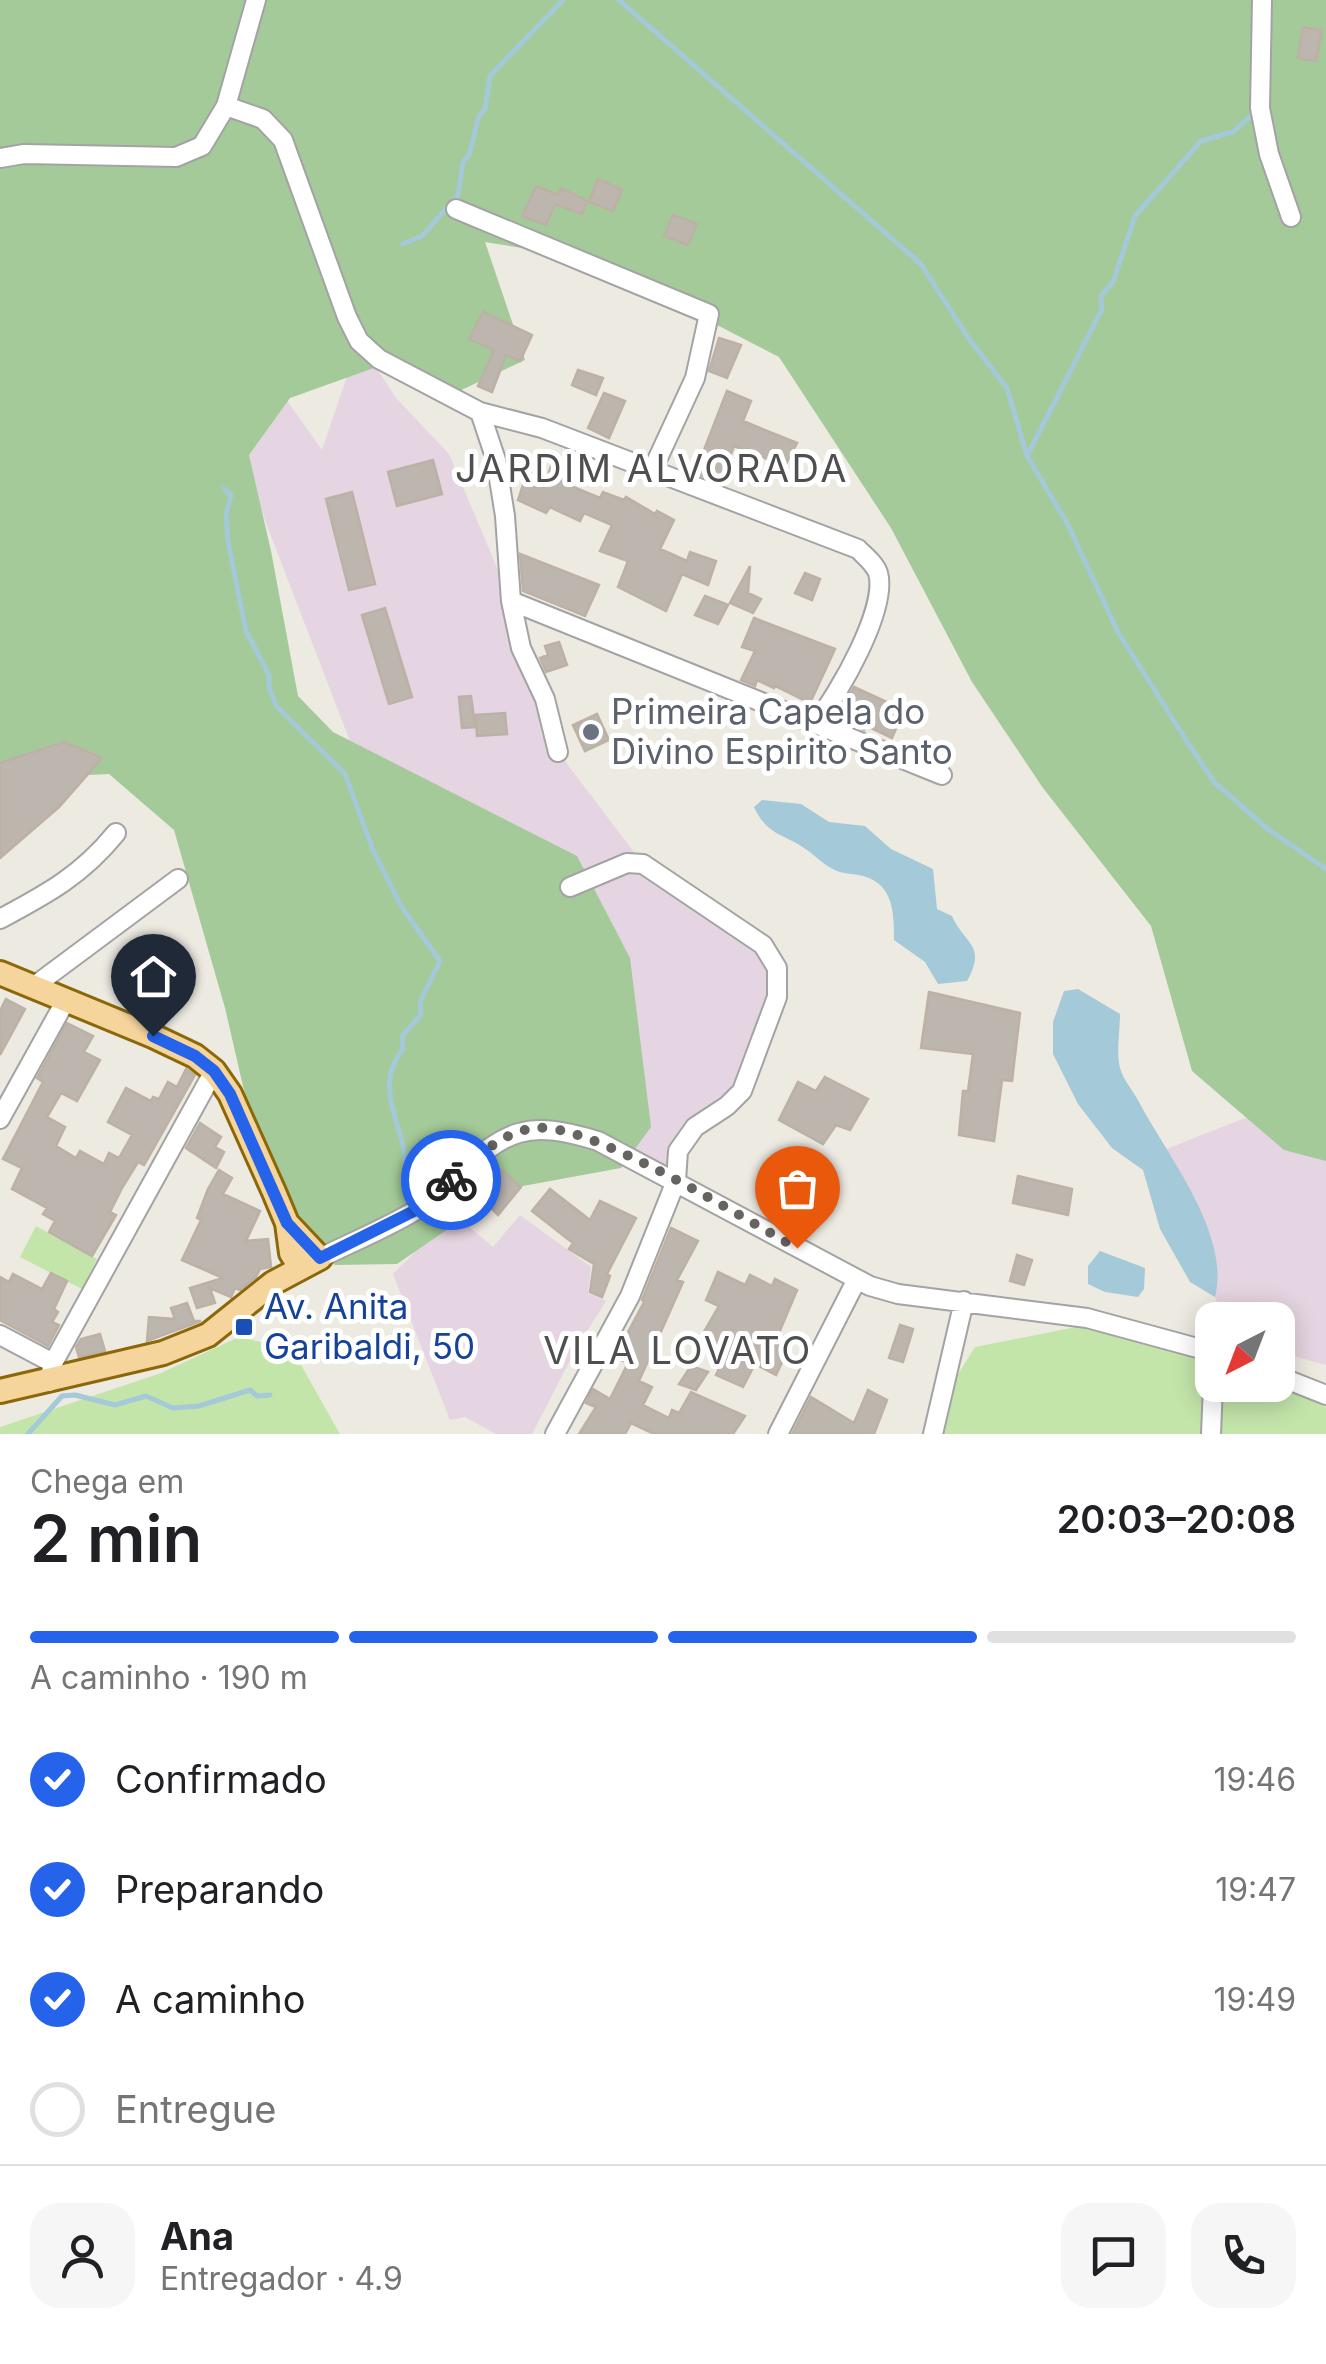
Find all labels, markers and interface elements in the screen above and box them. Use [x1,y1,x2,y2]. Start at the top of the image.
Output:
district label: JARDIM ALVORADA [455,445,849,491]
place label: Primeira Capela do Divino Espirito Santo [611,690,953,772]
marker: Primeira Capela do Divino Espirito Santo [580,721,602,743]
pin [111,934,196,1037]
icon: home [126,949,181,1004]
courier [401,1130,501,1230]
pin [755,1146,840,1249]
icon: bike [424,1153,479,1208]
icon: bag [770,1161,825,1216]
place label: Av. Anita Garibaldi, 50 [264,1285,475,1367]
north arrow [1195,1302,1295,1402]
map controls [1195,1302,1295,1402]
marker: Av. Anita Garibaldi, 50 [233,1316,255,1338]
district label: VILA LOVATO [543,1327,813,1373]
text: Chega em [30,1462,184,1501]
text: 20:03–20:08 [1057,1496,1296,1542]
text: 2 min [30,1499,202,1578]
text: A caminho · 190 m [30,1658,308,1697]
icon: check [30,1752,85,1807]
text: Confirmado [115,1756,327,1802]
text: 19:46 [1213,1760,1296,1799]
icon: check [30,1862,85,1917]
text: Preparando [115,1866,324,1912]
text: 19:47 [1215,1870,1296,1909]
icon: check [30,1972,85,2027]
text: A caminho [115,1976,306,2022]
text: 19:49 [1213,1980,1296,2019]
text: Entregue [115,2086,276,2132]
button: person [30,2203,135,2308]
button: chat [1061,2203,1166,2308]
button: phone [1191,2203,1296,2308]
text: Ana [160,2213,234,2259]
text: Entregador · 4.9 [160,2259,403,2298]

